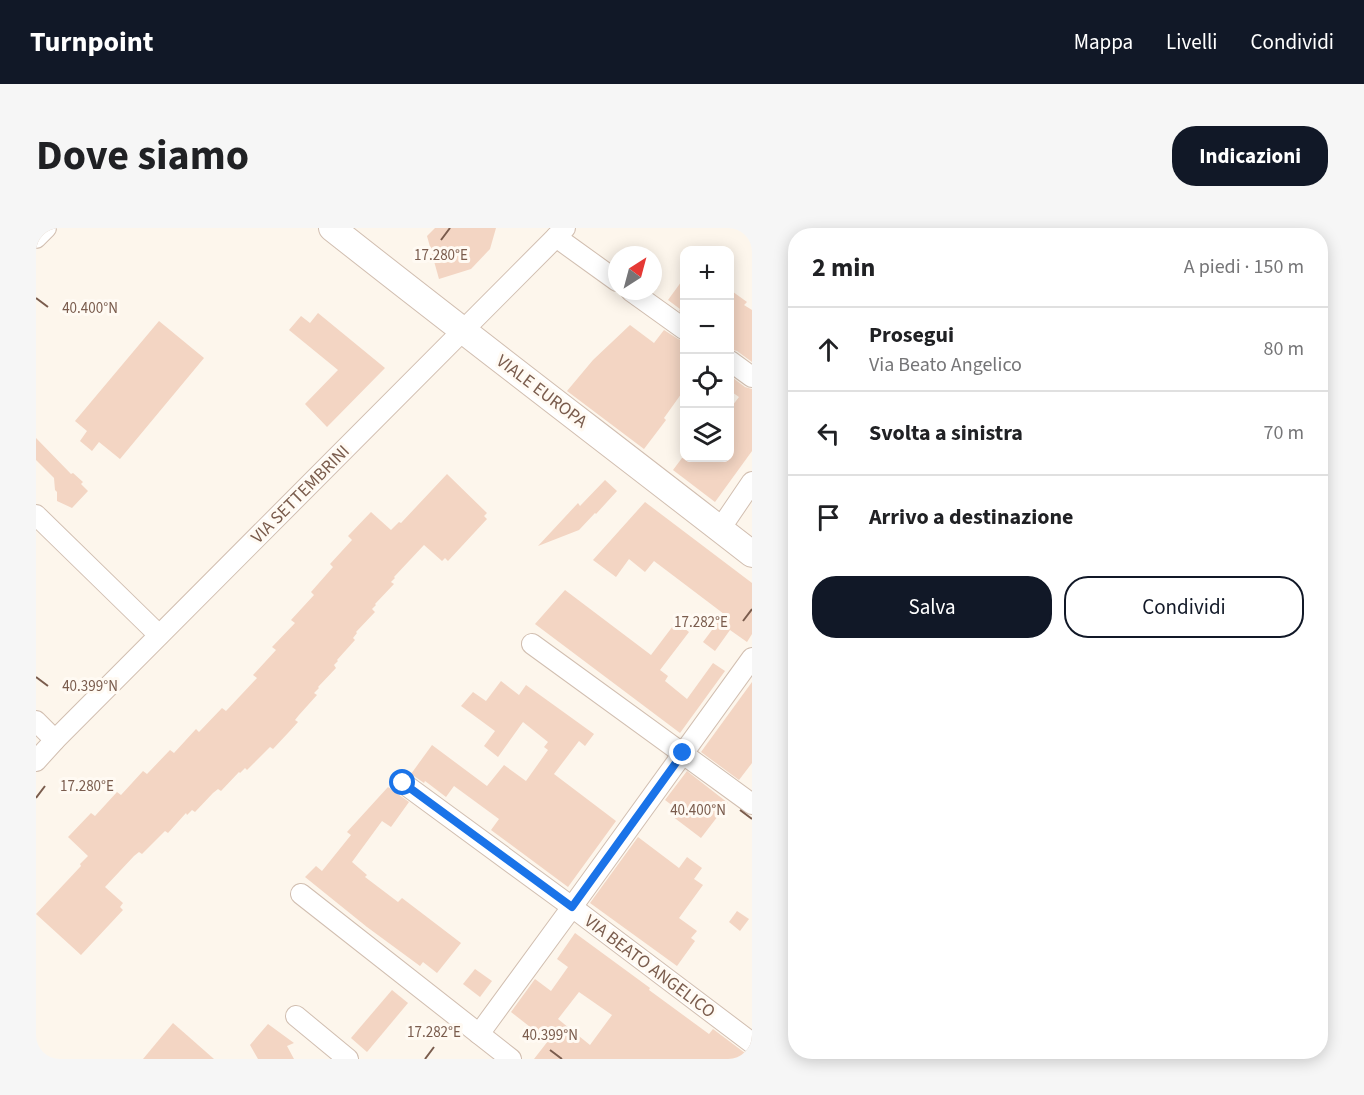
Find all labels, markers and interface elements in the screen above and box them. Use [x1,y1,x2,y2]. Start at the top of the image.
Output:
text: Turnpoint [30,22,154,62]
text: Mappa [1074,27,1133,57]
text: Livelli [1166,27,1218,57]
text: Condividi [1251,27,1334,57]
text: Dove siamo [36,126,249,186]
button: Indicazioni [1172,126,1328,186]
text: 17.280°E [414,245,468,266]
north arrow [608,246,662,300]
map controls [680,246,734,462]
button: + [680,246,734,300]
text: 2 min [812,249,875,286]
text: A piedi · 150 m [1184,253,1304,281]
text: 40.400°N [62,298,118,319]
button: − [680,300,734,354]
text: Prosegui [869,319,954,351]
icon: ahead [812,333,845,366]
text: 80 m [1264,335,1304,363]
street label: VIALE EUROPA [491,349,593,434]
text: Via Beato Angelico [869,351,1022,379]
button: locate [680,354,734,408]
button: layers [680,408,734,462]
icon: left [812,417,845,450]
text: Svolta a sinistra [869,417,1023,449]
text: 70 m [1264,419,1304,447]
street label: VIA SETTEMBRINI [245,439,355,549]
icon: arrive [812,501,845,534]
text: Arrivo a destinazione [869,501,1074,533]
button: Salva [812,576,1052,638]
button: Condividi [1064,576,1304,638]
text: 17.282°E [674,612,728,633]
text: 40.399°N [62,676,118,697]
route end [669,739,695,765]
route start [389,769,415,795]
text: 17.280°E [60,776,114,797]
text: 40.400°N [670,800,726,821]
street label: VIA BEATO ANGELICO [579,909,720,1024]
text: 17.282°E [407,1022,461,1043]
text: 40.399°N [522,1025,578,1046]

